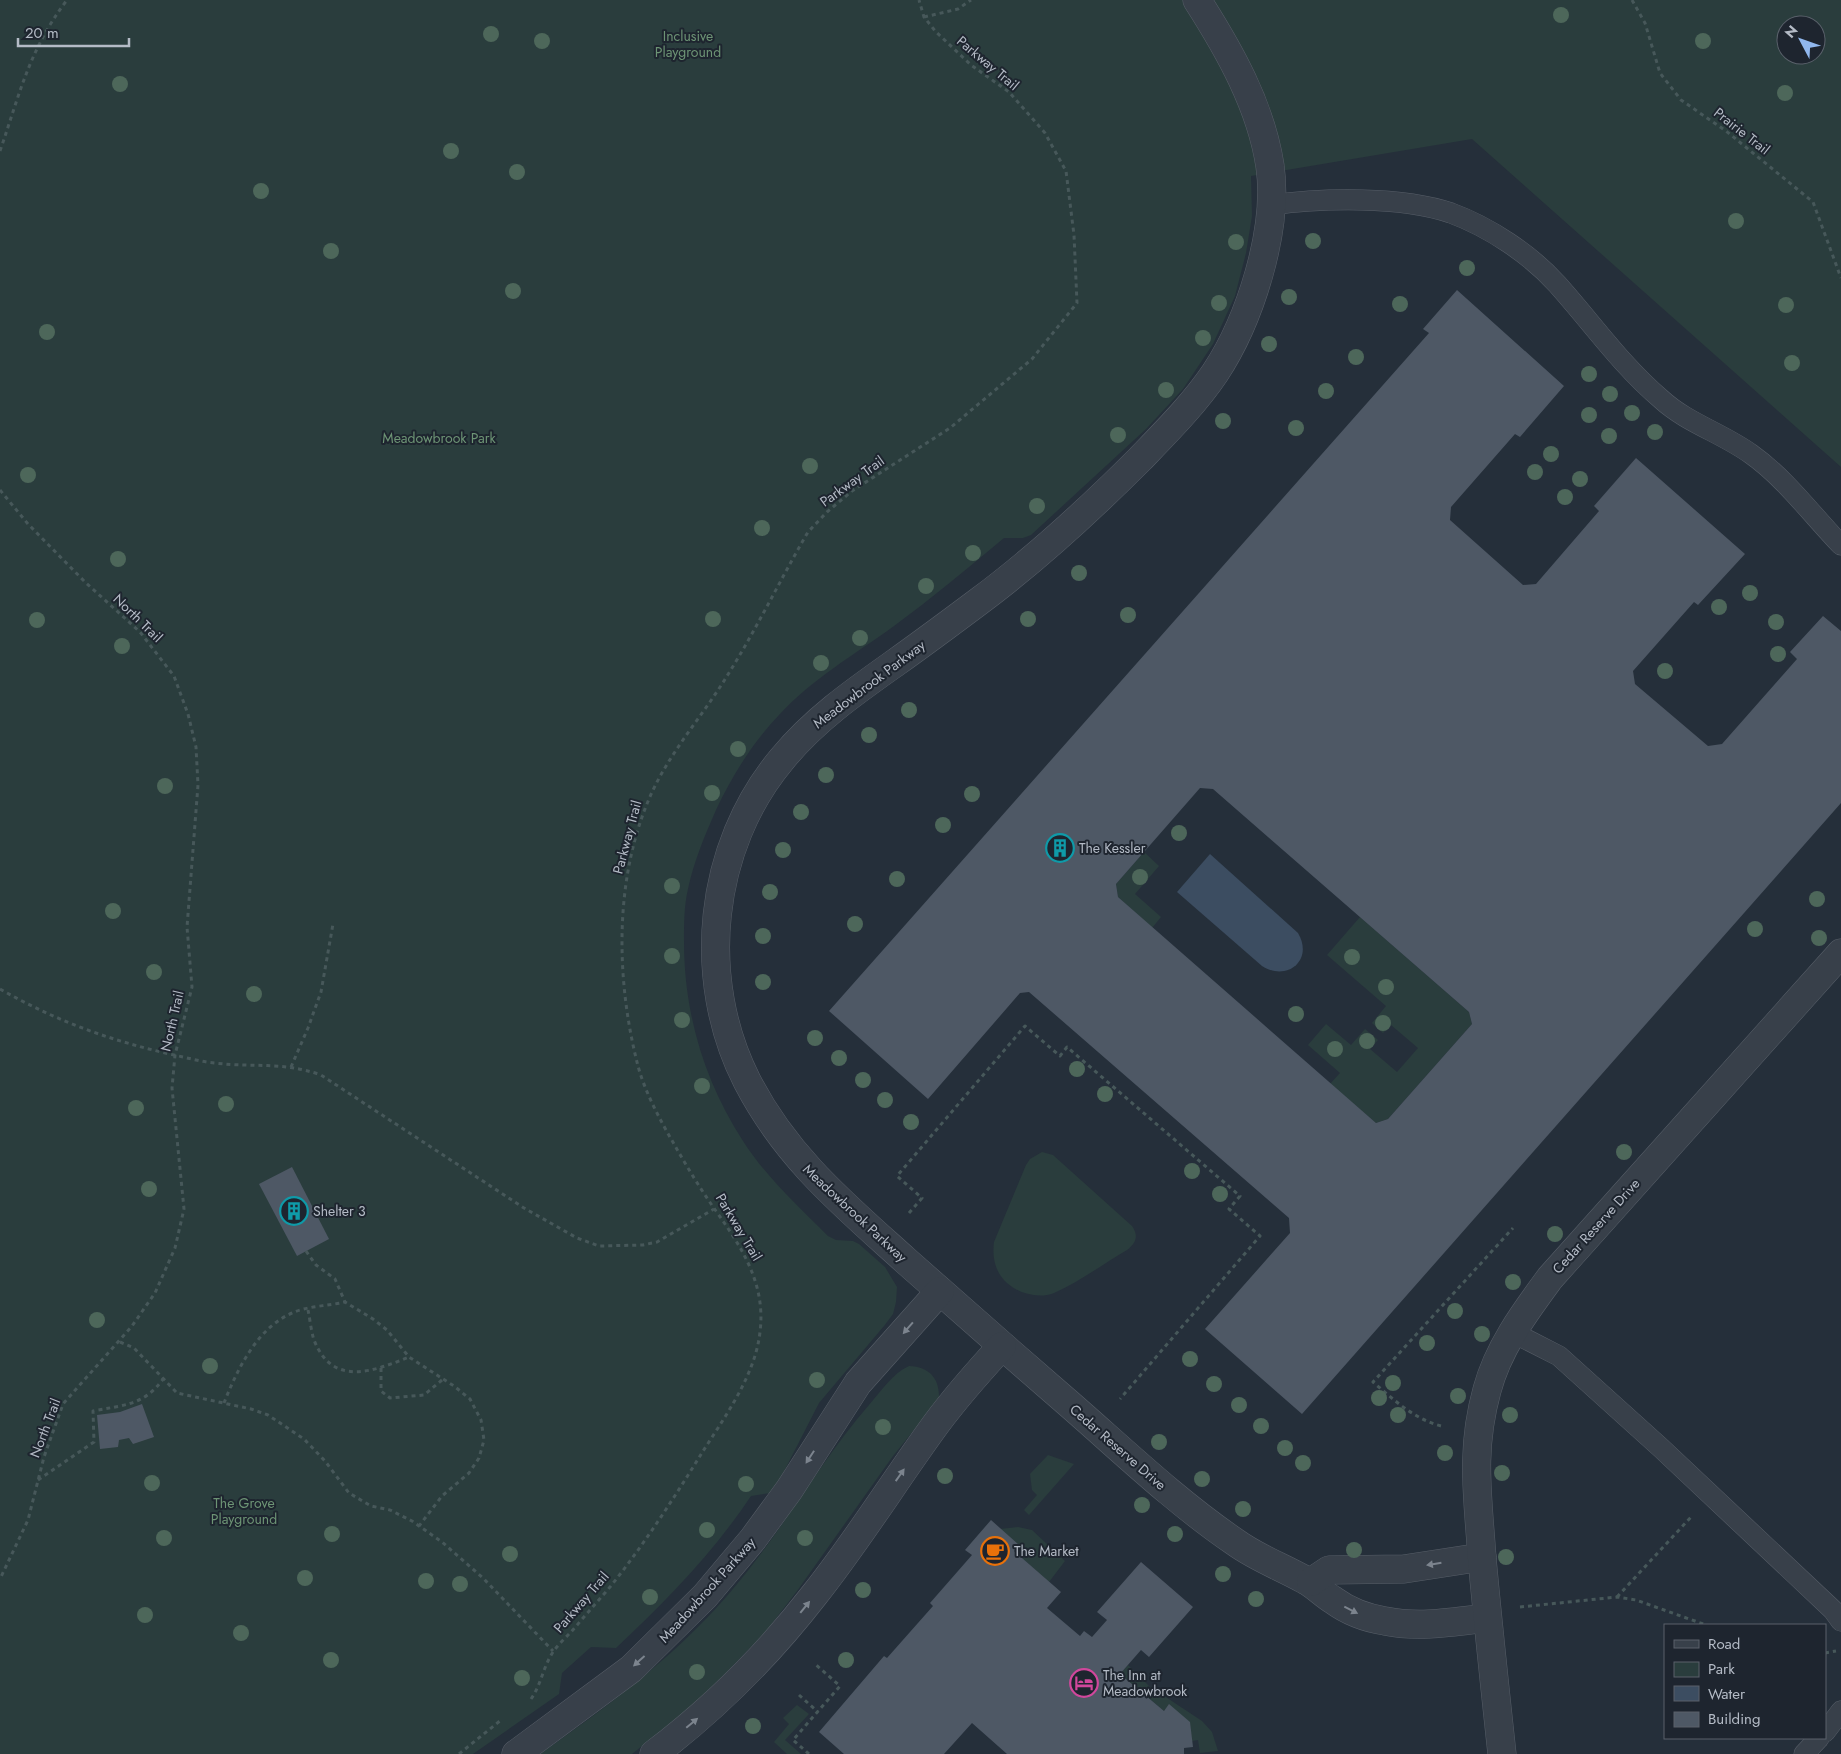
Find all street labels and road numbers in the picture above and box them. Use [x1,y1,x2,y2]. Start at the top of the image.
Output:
street label: Parkway Trail [953,31,1023,95]
street label: Prairie Trail [1710,103,1774,159]
street label: Parkway Trail [816,451,888,511]
street label: North Trail [109,589,167,647]
street label: Meadowbrook Parkway [809,635,930,733]
street label: Parkway Trail [608,798,646,876]
street label: North Trail [155,989,189,1053]
street label: Meadowbrook Parkway [798,1159,912,1267]
street label: Cedar Reserve Drive [1548,1174,1644,1278]
street label: Parkway Trail [711,1189,767,1265]
street label: North Trail [25,1395,65,1461]
street label: Cedar Reserve Drive [1065,1399,1171,1495]
street label: Meadowbrook Parkway [654,1532,760,1647]
street label: Parkway Trail [549,1567,613,1637]

